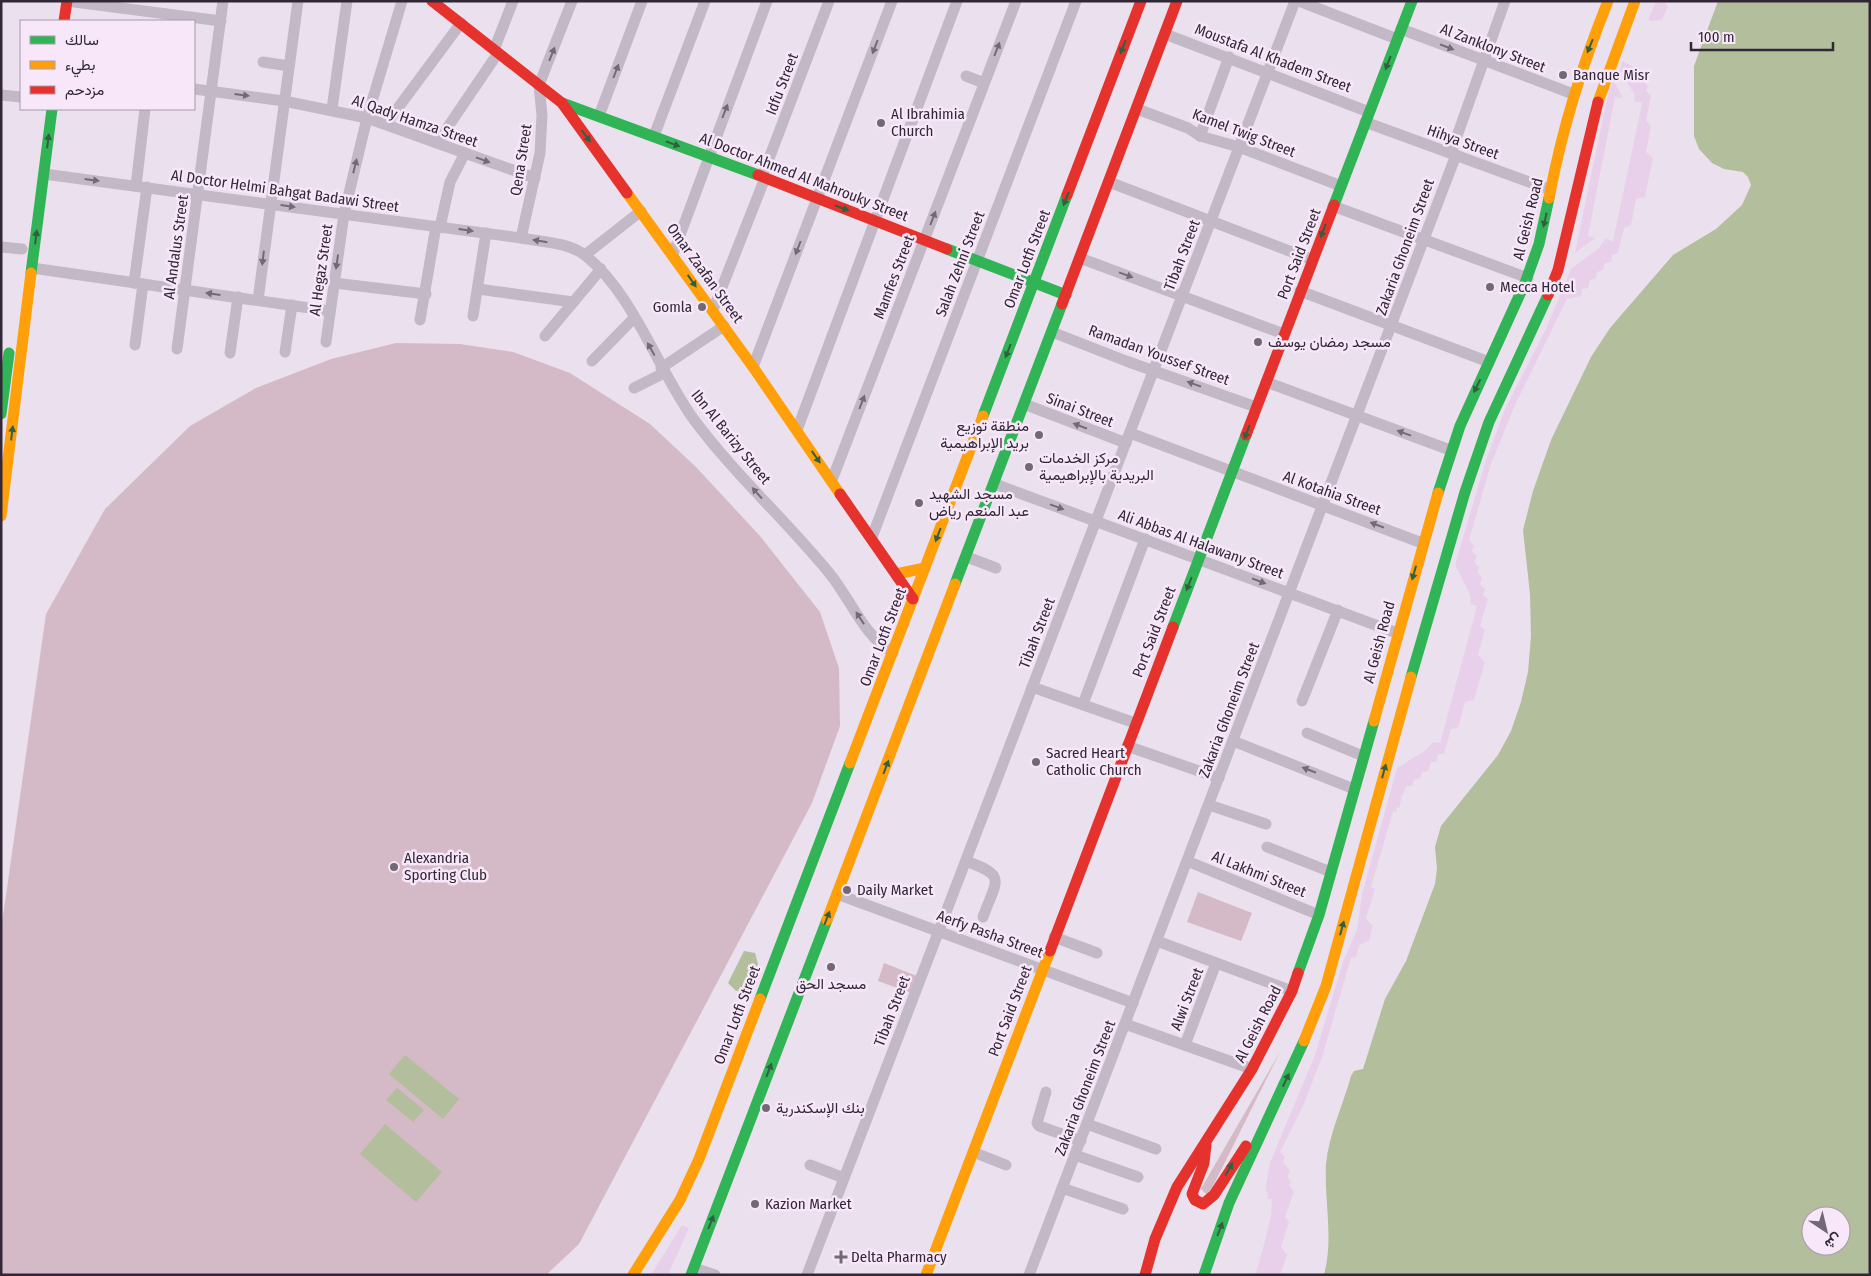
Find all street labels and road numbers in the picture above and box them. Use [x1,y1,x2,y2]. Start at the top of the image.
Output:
street label: Moustafa Al Khadem Street [1192,20,1354,96]
street label: Al Zanklony Street [1438,20,1548,76]
street label: Idfu Street [762,50,802,117]
street label: Al Qady Hamza Street [350,91,480,151]
street label: Kamel Twig Street [1190,105,1298,161]
street label: Hihya Street [1425,121,1501,163]
street label: Qena Street [506,123,536,197]
street label: Al Doctor Ahmed Al Mahrouky Street [697,129,911,225]
street label: Al Doctor Helmi Bahgat Badawi Street [170,166,400,216]
street label: Zakaria Ghoneim Street [1372,176,1438,318]
street label: Al Geish Road [1509,176,1547,262]
street label: Al Andalus Street [160,194,192,300]
street label: Port Said Street [1273,206,1325,302]
street label: Omar Lotfi Street [1000,207,1054,311]
street label: Salah Zehni Street [932,209,988,319]
street label: Tibah Street [1160,217,1204,293]
street label: Omar Zaafan Street [663,220,747,326]
street label: Al Hegaz Street [306,223,336,317]
street label: Mamfes Street [870,233,918,321]
street label: Ramadan Youssef Street [1086,321,1232,389]
street label: Ibn Al Barizy Street [687,386,775,488]
street label: Sinai Street [1044,389,1116,431]
street label: Al Kotahia Street [1281,467,1383,519]
street label: Ali Abbas Al Halawany Street [1116,506,1286,582]
street label: Port Said Street [1128,584,1180,680]
street label: Omar Lotfi Street [856,585,910,689]
street label: Tibah Street [1015,595,1059,671]
street label: Al Geish Road [1359,599,1399,685]
street label: Zakaria Ghoneim Street [1195,640,1263,780]
street label: Al Lakhmi Street [1209,847,1309,901]
street label: Aerfy Pasha Street [934,906,1046,962]
street label: Omar Lotfi Street [710,963,764,1067]
street label: Port Said Street [984,963,1036,1059]
street label: Alwi Street [1167,965,1207,1033]
street label: Tibah Street [870,973,914,1049]
street label: Al Geish Road [1231,982,1285,1066]
street label: Zakaria Ghoneim Street [1051,1018,1119,1158]

